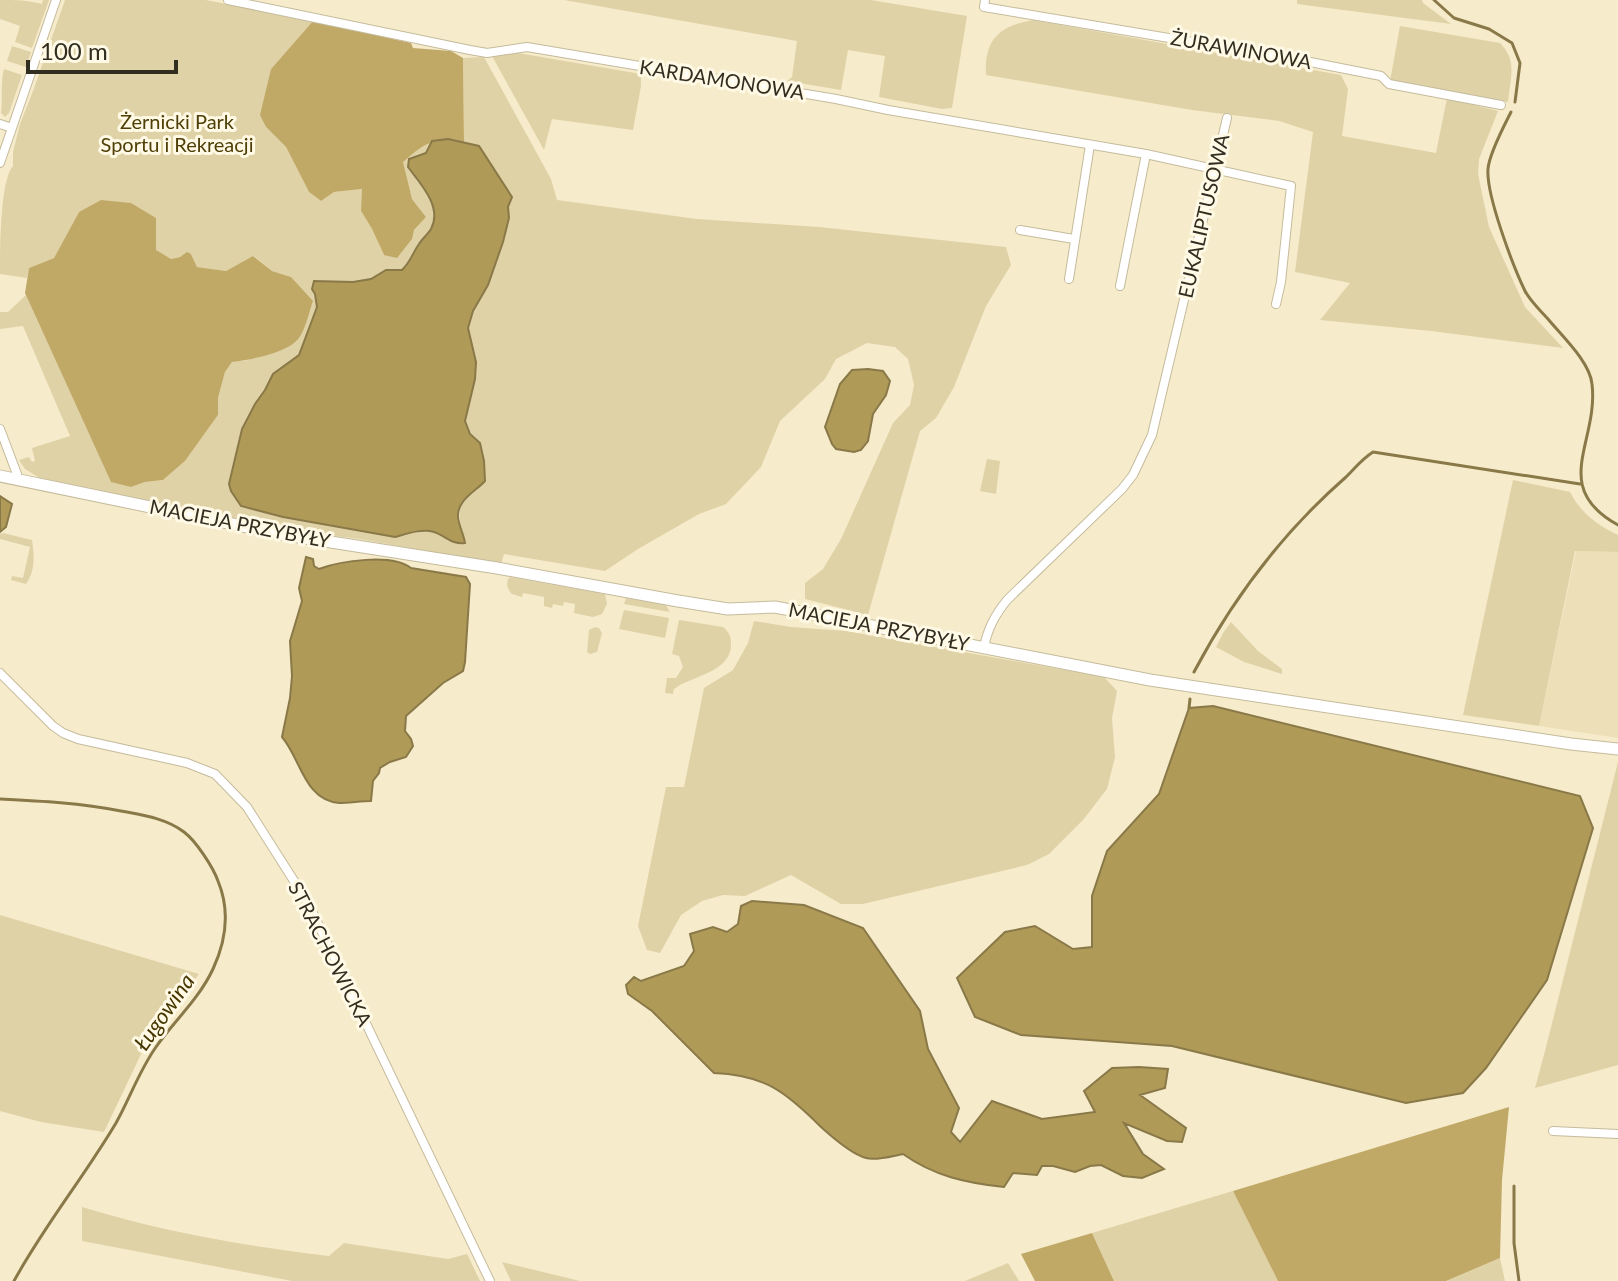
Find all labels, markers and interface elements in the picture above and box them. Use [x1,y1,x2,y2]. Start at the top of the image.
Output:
scale bar [28,24,176,74]
street label: ŻURAWINOWA [1169,25,1314,73]
text: 100 m [40,36,108,65]
street label: KARDAMONOWA [638,54,807,104]
park label: Żernicki Park Sportu i Rekreacji [101,109,253,156]
street label: EUKALIPTUSOWA [1172,131,1234,300]
street label: MACIEJA PRZYBYŁY [148,494,333,552]
street label: MACIEJA PRZYBYŁY [787,597,972,655]
street label: STRACHOWICKA [284,877,378,1030]
water label: Ługowina [127,968,200,1055]

